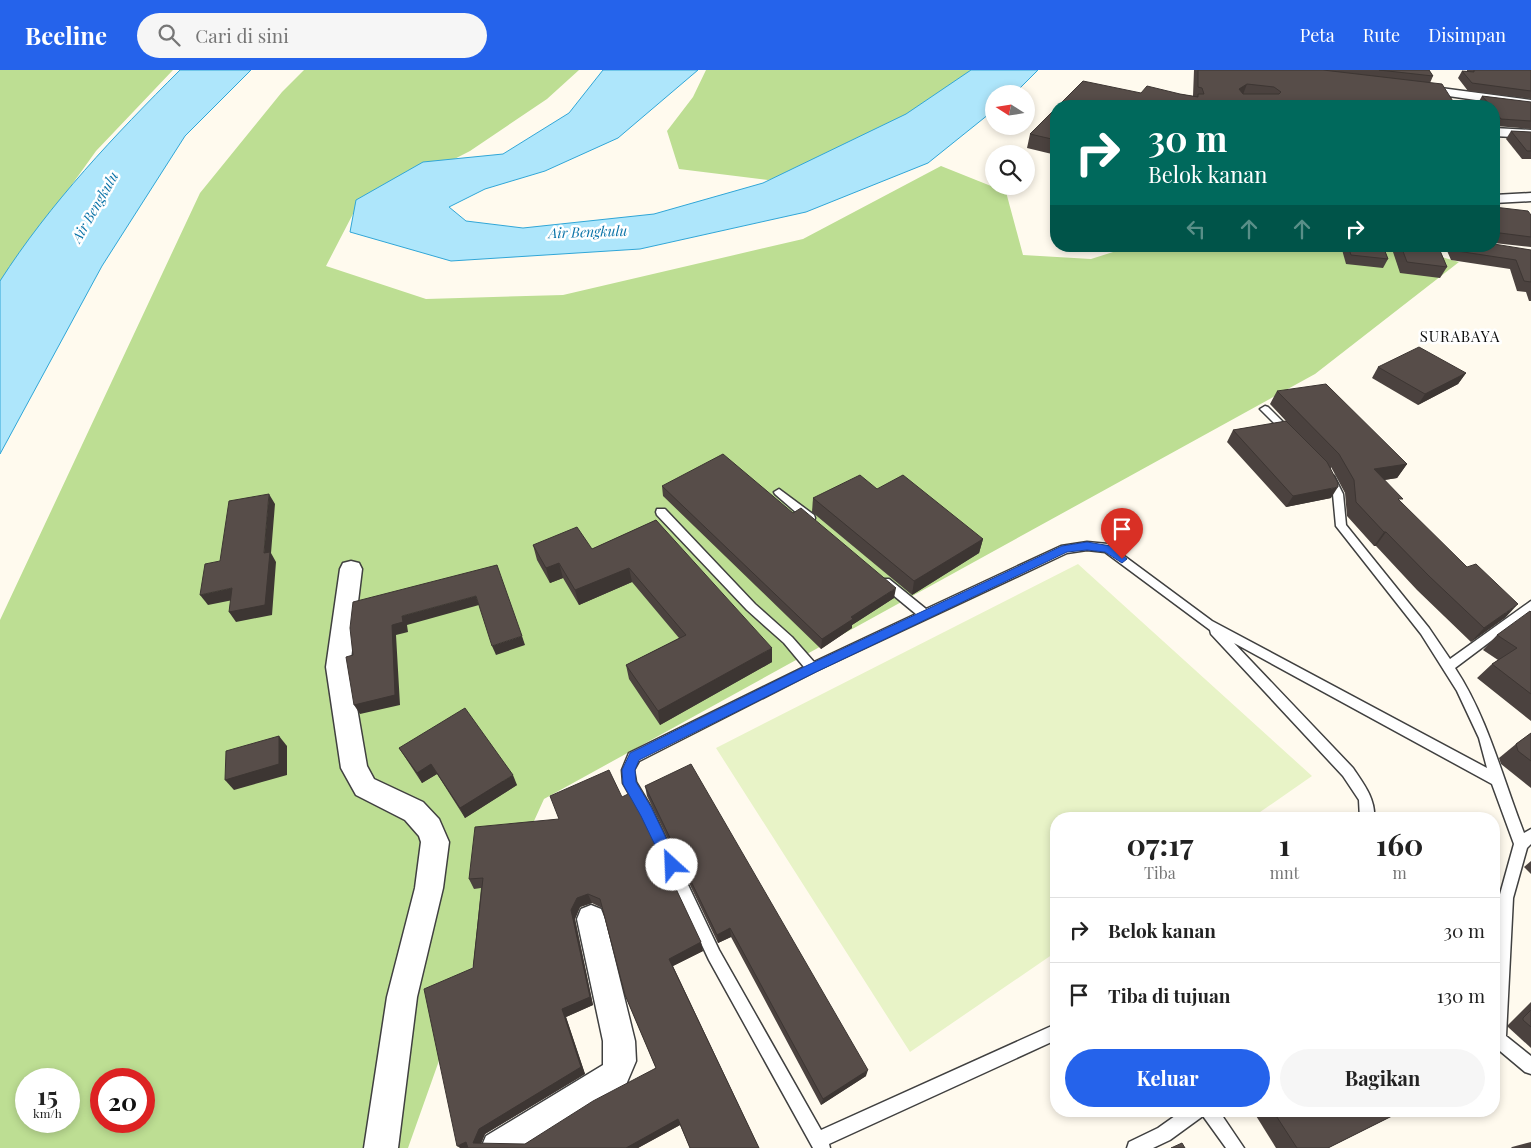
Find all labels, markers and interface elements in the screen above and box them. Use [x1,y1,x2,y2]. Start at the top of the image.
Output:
search box [137,13,487,58]
text: Beeline [25,19,107,51]
icon: search [155,21,183,49]
text: Cari di sini [195,22,289,48]
text: Peta [1300,23,1335,47]
text: Rute [1363,23,1400,47]
text: Disimpan [1428,23,1506,47]
north arrow [985,85,1035,135]
map controls [985,85,1035,195]
text: 30 m [1148,114,1228,161]
icon: right [1065,120,1130,185]
button: search [985,145,1035,195]
text: Belok kanan [1148,159,1267,189]
water label: Air Bengkulu [66,168,123,247]
icon: left [1182,215,1210,243]
icon: ahead [1235,215,1263,243]
icon: ahead [1288,215,1316,243]
icon: right [1341,215,1369,243]
water label: Air Bengkulu [546,221,628,242]
district label: SURABAYA [1420,326,1500,346]
pin [1101,508,1143,559]
icon: arrive [1108,515,1136,543]
text: 07:17 [1127,824,1193,864]
text: 1 [1279,824,1290,864]
text: 160 [1376,824,1423,864]
position arrow [645,838,697,890]
text: Tiba [1144,862,1176,883]
text: mnt [1270,862,1299,883]
text: m [1393,862,1407,883]
icon: right [1065,916,1093,944]
text: Belok kanan [1108,917,1216,943]
text: 30 m [1443,917,1485,943]
icon: arrive [1065,981,1093,1009]
text: Tiba di tujuan [1108,982,1230,1008]
text: 130 m [1437,982,1485,1008]
button: Keluar [1065,1049,1270,1107]
button: Bagikan [1280,1049,1485,1107]
speed limit sign: 20 [90,1068,155,1133]
text: 15 [37,1078,58,1111]
text: km/h [33,1105,62,1121]

